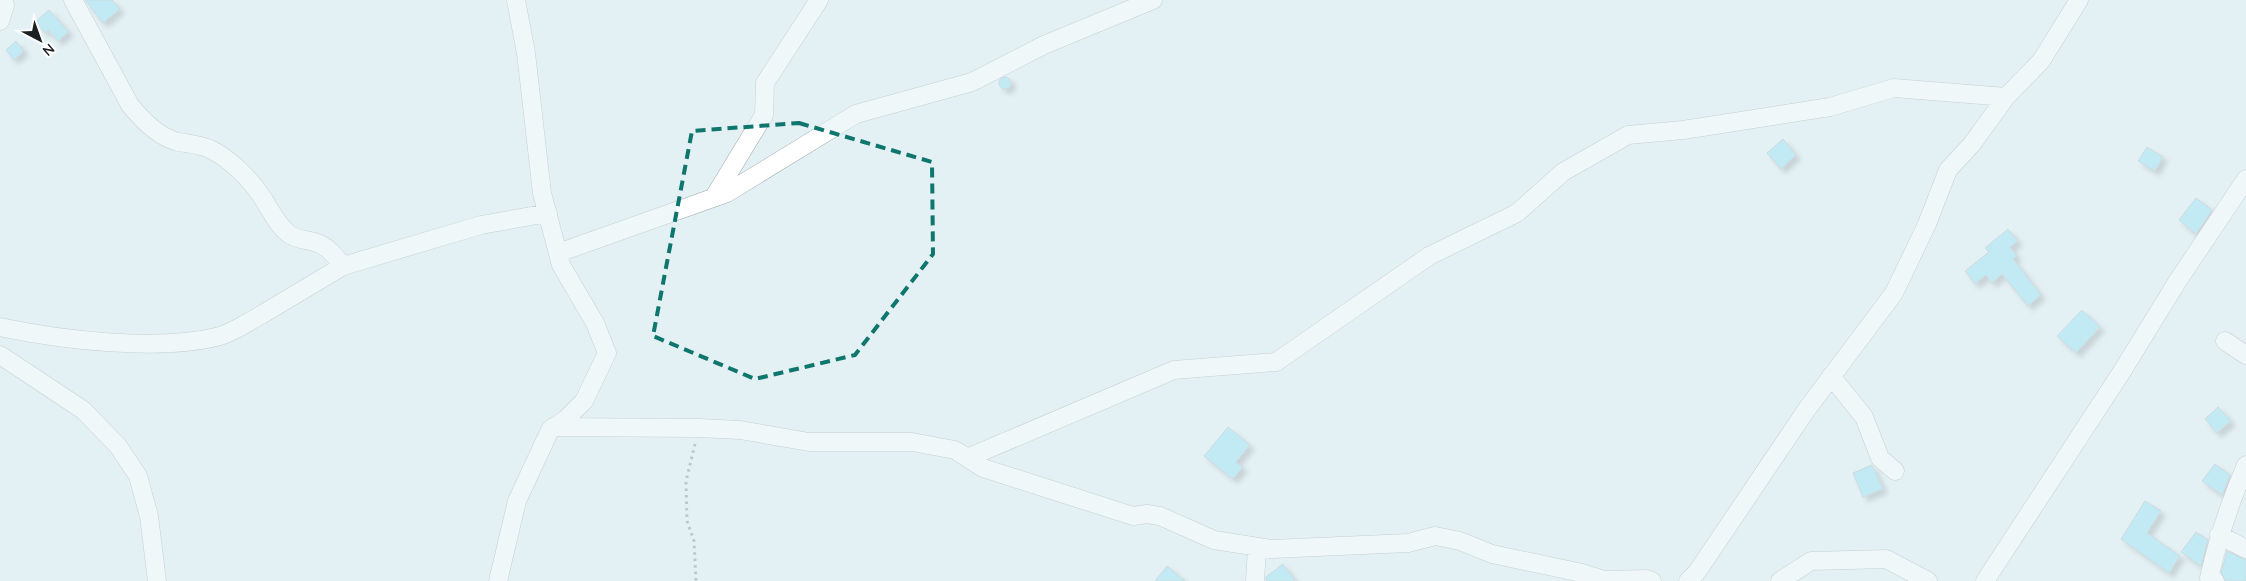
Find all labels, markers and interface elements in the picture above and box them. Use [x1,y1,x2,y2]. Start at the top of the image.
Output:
north arrow [15,15,65,65]
text: N [39,40,58,60]

